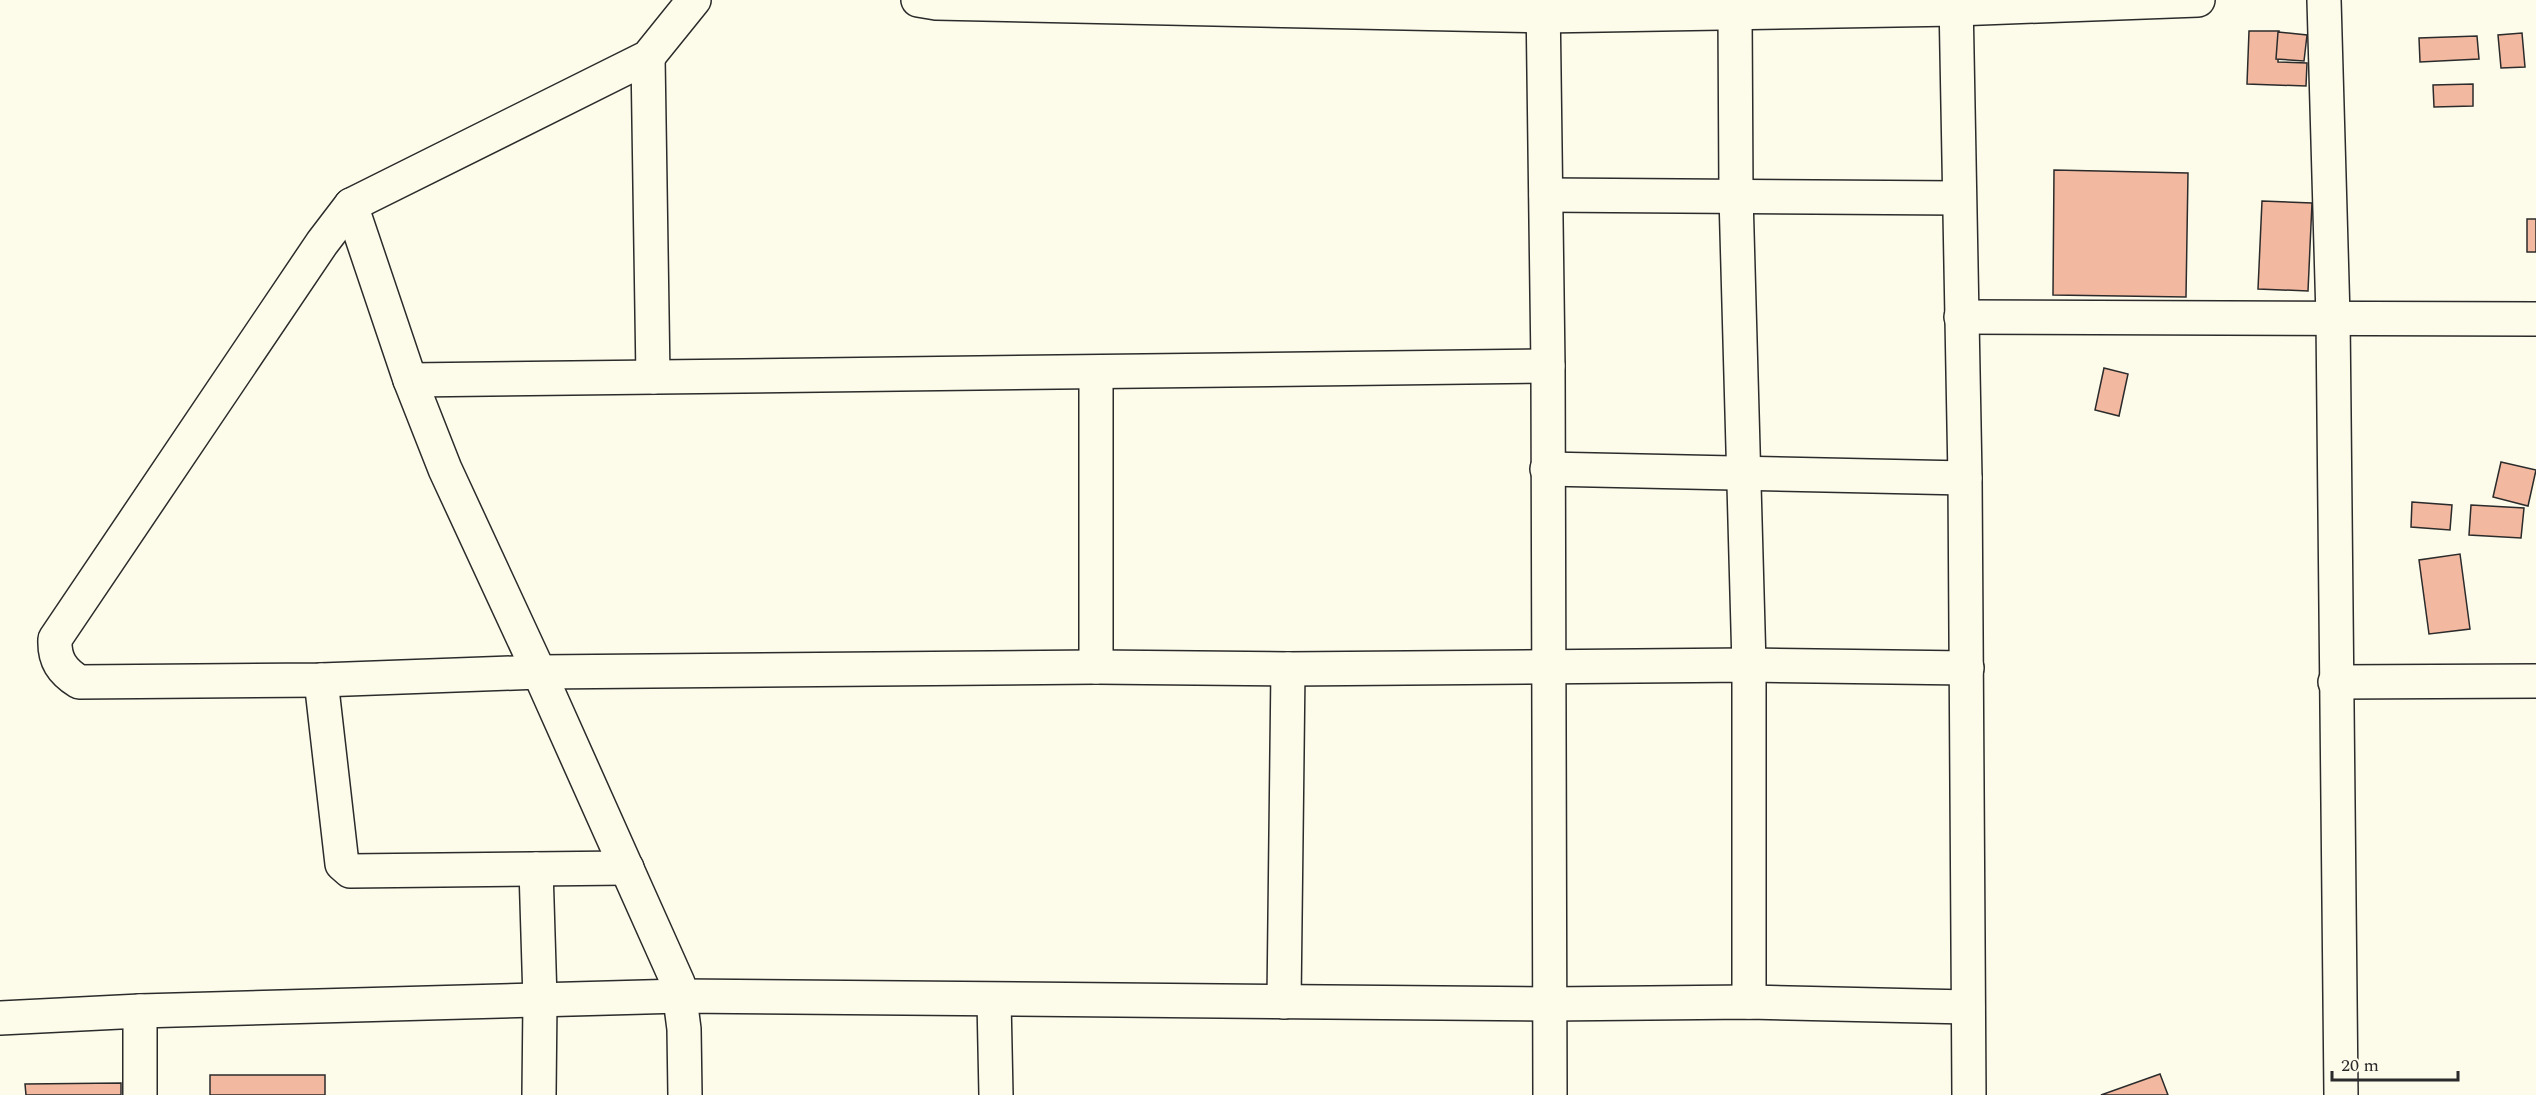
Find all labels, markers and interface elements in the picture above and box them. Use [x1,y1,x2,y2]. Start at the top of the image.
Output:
scale bar [2332,1044,2458,1082]
text: 20 m [2341,1052,2379,1079]

